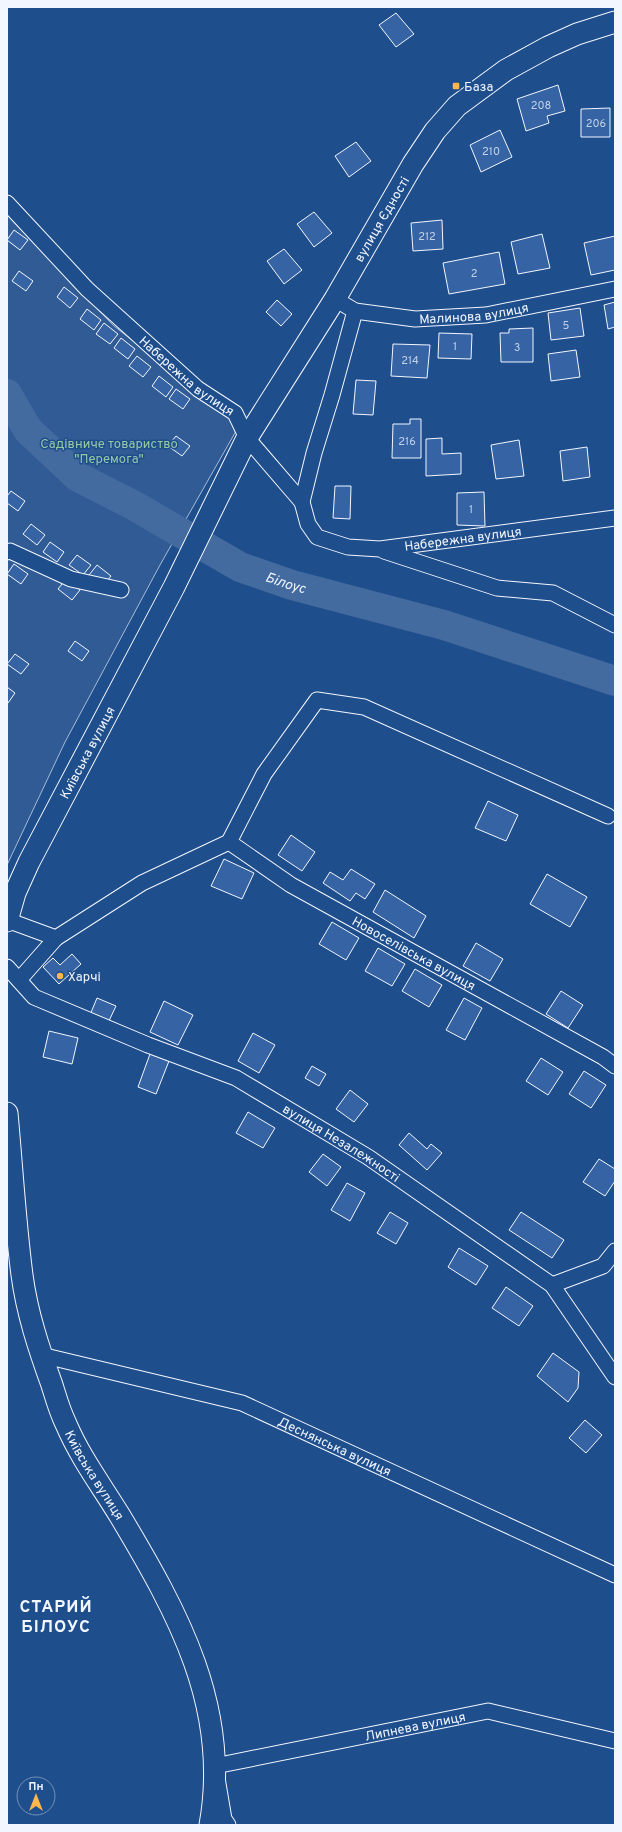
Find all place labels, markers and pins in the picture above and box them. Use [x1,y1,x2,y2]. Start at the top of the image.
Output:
place label: База [464,80,493,96]
marker: База [451,81,461,91]
place label: Харчі [68,970,101,986]
marker: Харчі [55,971,65,981]

